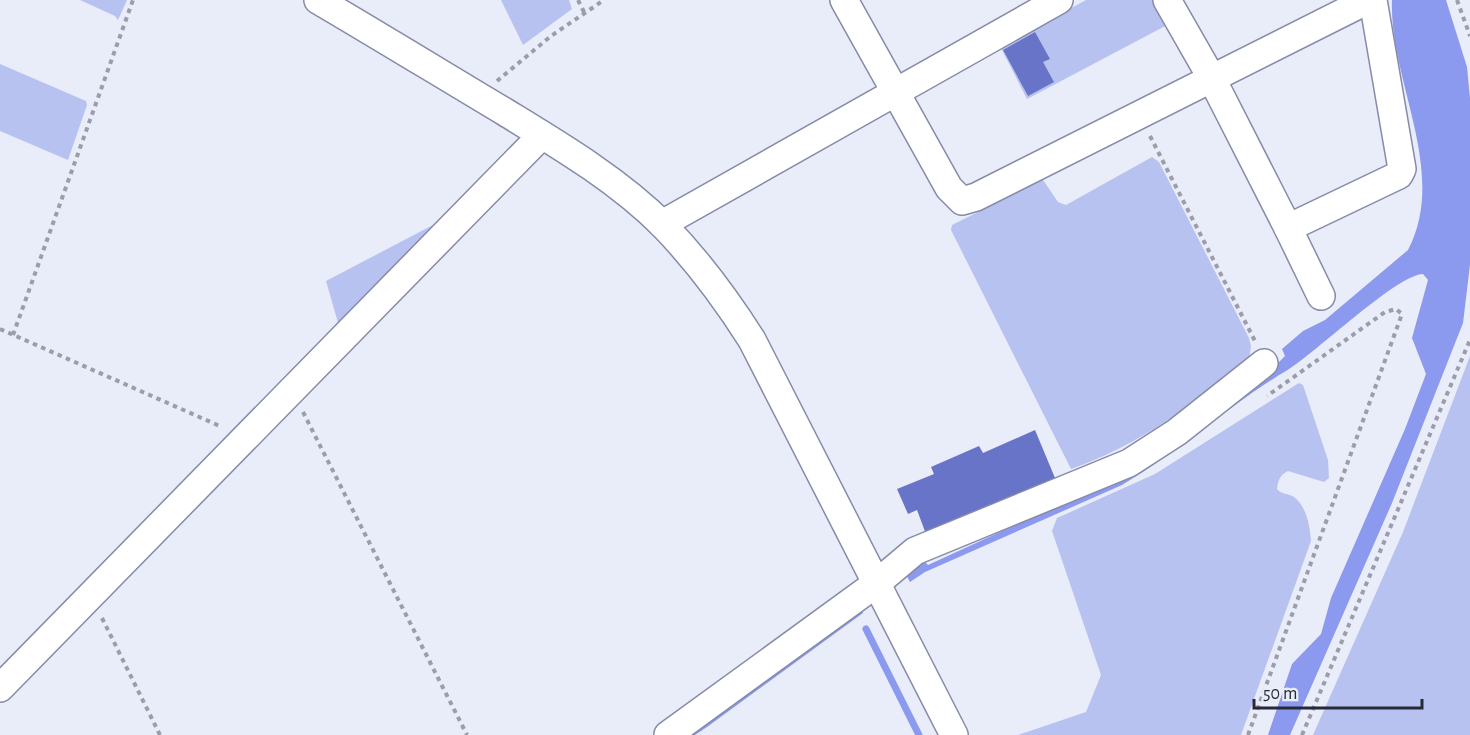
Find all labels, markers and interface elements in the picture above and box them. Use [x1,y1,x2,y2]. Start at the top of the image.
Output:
scale bar [1254,672,1422,710]
text: 50 m [1263,685,1297,703]

